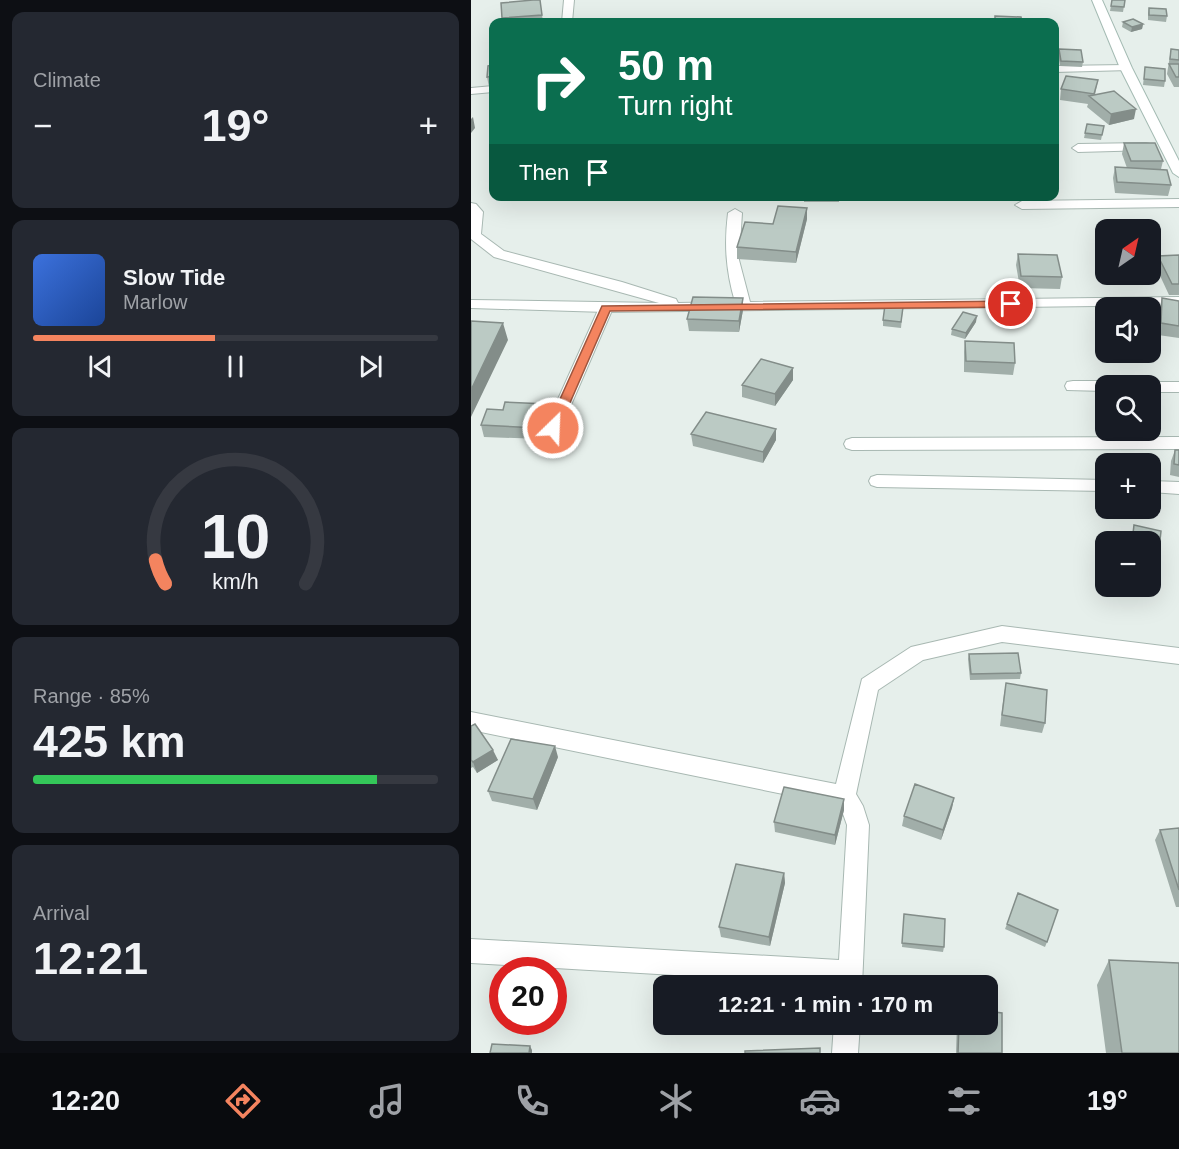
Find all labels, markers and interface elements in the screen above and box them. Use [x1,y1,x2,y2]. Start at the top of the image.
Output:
icon: right [519,42,597,120]
text: 50 m [618,42,714,89]
text: Climate [33,69,101,91]
text: Turn right [618,91,733,121]
text: 19° [201,100,270,151]
text: − [33,107,52,144]
text: + [419,107,438,144]
icon: arrive [581,156,614,189]
text: Then [519,160,569,185]
north arrow [1095,219,1161,285]
map controls [1095,219,1161,597]
text: Slow Tide [123,265,225,290]
pin [985,278,1036,329]
icon: arrive [994,287,1027,320]
text: Marlow [123,291,187,313]
button: sound [1095,297,1161,363]
icon: previous [84,350,117,383]
icon: pause [219,350,252,383]
icon: next [354,350,387,383]
button: search [1095,375,1161,441]
position arrow [521,396,585,460]
button: + [1095,453,1161,519]
text: 10 [201,502,270,571]
button: − [1095,531,1161,597]
text: km/h [212,570,259,594]
text: Range · 85% [33,685,150,707]
text: 425 km [33,716,186,767]
text: Arrival [33,902,90,924]
text: 12:21 [33,933,148,984]
speed limit sign: 20 [489,957,567,1035]
text: 12:21 · 1 min · 170 m [718,992,933,1017]
icon: directions [222,1080,264,1122]
icon: music [366,1080,408,1122]
icon: phone [511,1080,553,1122]
icon: climate [655,1080,697,1122]
icon: car [799,1080,841,1122]
icon: filters [943,1080,985,1122]
text: 12:20 [51,1086,120,1116]
text: 19° [1087,1086,1128,1116]

